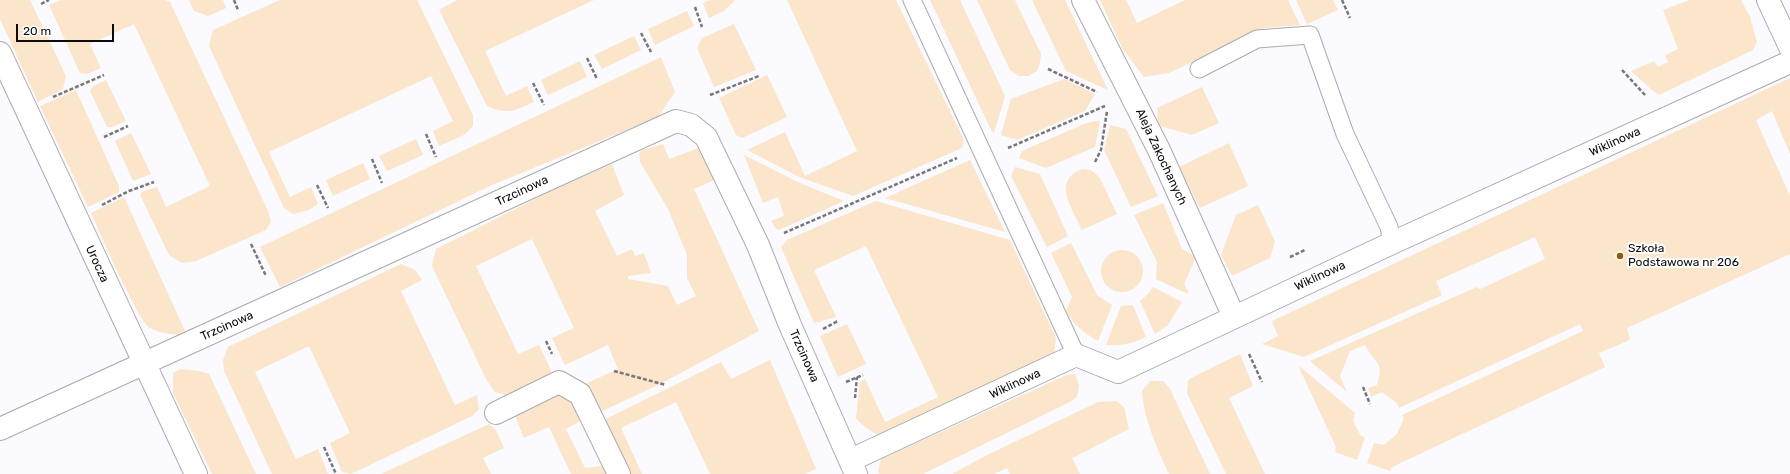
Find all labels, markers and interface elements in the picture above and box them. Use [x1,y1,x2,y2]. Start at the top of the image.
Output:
scale bar [18,16,116,42]
text: 20 m [23,24,51,38]
street label: Aleja Zakochanych [1132,106,1190,208]
street label: Wiklinowa [1587,124,1643,160]
street label: Trzcinowa [494,173,550,209]
place label: Szkoła Podstawowa nr 206 [1628,242,1739,270]
street label: Urocza [82,243,112,285]
marker: Szkoła Podstawowa nr 206 [1615,251,1625,261]
street label: Wiklinowa [1292,258,1348,294]
street label: Trzcinowa [198,308,256,344]
street label: Trzcinowa [786,327,822,385]
street label: Wiklinowa [987,366,1043,402]

